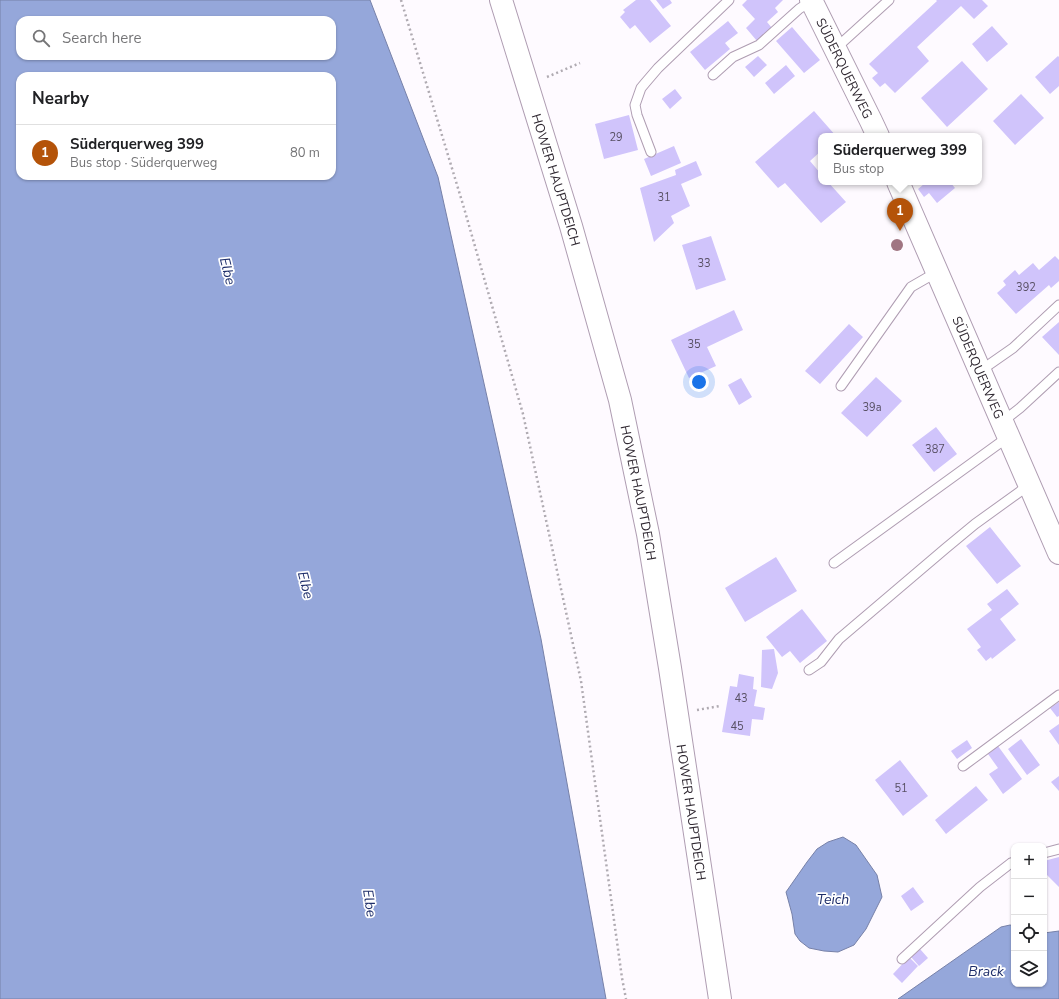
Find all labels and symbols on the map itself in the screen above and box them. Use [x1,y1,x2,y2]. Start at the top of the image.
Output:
street label: SÜDERQUERWEG [811,15,876,122]
street label: HOWER HAUPTDEICH [527,112,584,248]
house number: 29 [609,130,623,145]
house number: 31 [657,190,671,205]
pin: 1 [887,198,913,231]
water label: Elbe [215,255,240,287]
house number: 33 [697,256,711,271]
house number: 392 [1016,280,1036,295]
street label: SÜDERQUERWEG [947,314,1008,422]
house number: 35 [687,337,701,352]
your location [689,372,709,392]
house number: 39a [862,400,882,415]
street label: HOWER HAUPTDEICH [616,424,660,562]
house number: 387 [925,442,945,457]
water label: Elbe [293,569,318,601]
house number: 43 [734,691,748,706]
house number: 45 [730,719,744,734]
street label: HOWER HAUPTDEICH [672,743,710,882]
house number: 51 [894,781,908,796]
water label: Elbe [358,888,381,919]
water label: Teich [817,890,849,909]
water label: Brack [968,962,1005,981]

